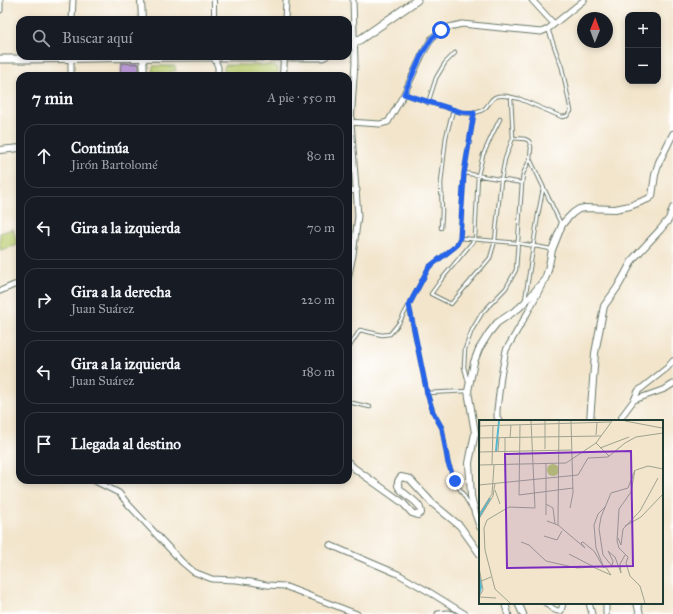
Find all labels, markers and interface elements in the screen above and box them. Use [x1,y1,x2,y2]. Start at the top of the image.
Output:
north arrow [577,12,613,48]
map controls [625,12,661,84]
button: + [625,12,661,48]
search box [16,16,352,60]
route start [432,21,450,39]
icon: search [30,27,52,49]
text: Buscar aquí [62,29,133,47]
button: − [625,48,661,84]
text: 7 min [32,88,73,109]
text: A pie · 550 m [267,90,336,106]
text: Continúa [71,139,129,157]
icon: ahead [33,145,55,167]
text: 80 m [307,148,335,164]
text: Jirón Bartolomé [71,157,158,173]
icon: left [33,217,55,239]
text: Gira a la izquierda [71,219,180,237]
text: 70 m [307,220,335,236]
text: Gira a la derecha [71,283,171,301]
icon: right [33,289,55,311]
text: 220 m [301,292,335,308]
text: Juan Suárez [71,301,134,317]
text: Gira a la izquierda [71,355,180,373]
icon: left [33,361,55,383]
text: 180 m [302,364,335,380]
text: Juan Suárez [71,373,134,389]
inset map [479,420,663,604]
icon: arrive [33,433,55,455]
text: Llegada al destino [71,435,181,453]
route end [446,472,464,490]

